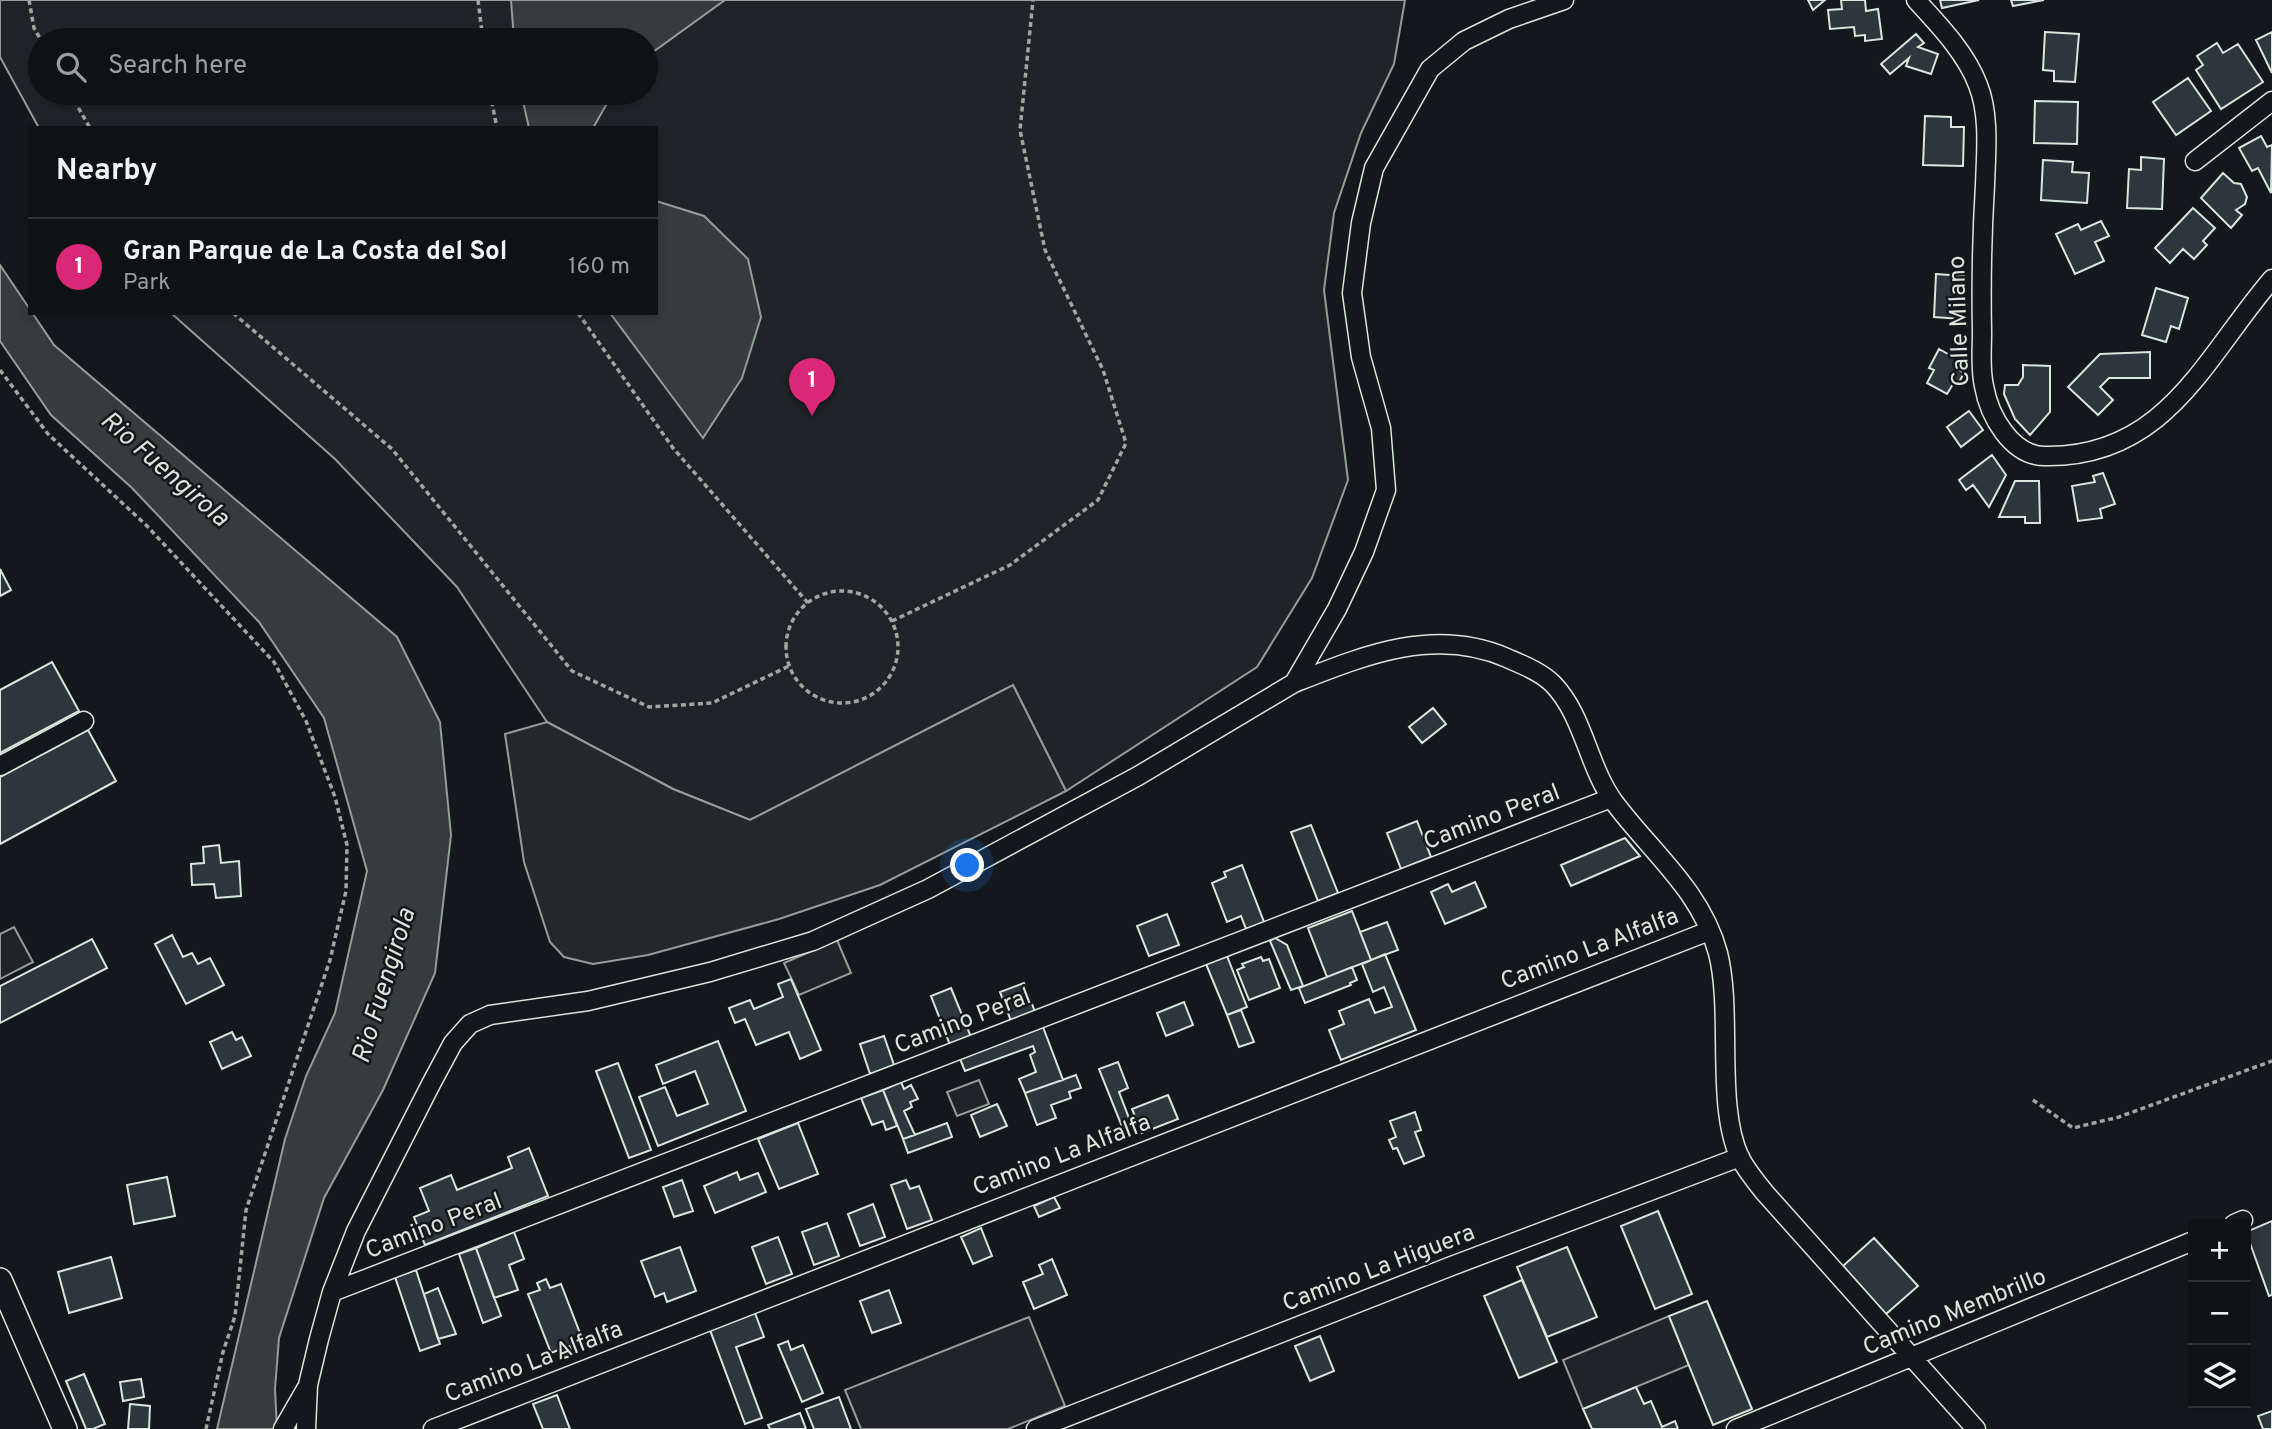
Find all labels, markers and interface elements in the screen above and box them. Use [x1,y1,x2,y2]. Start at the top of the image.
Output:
search box [28,28,658,105]
icon: search [52,48,90,86]
text: Search here [108,50,247,83]
text: Nearby [56,153,157,190]
text: Gran Parque de La Costa del Sol [123,236,507,269]
text: 1 [74,253,84,282]
text: 160 m [568,253,630,282]
street label: Calle Milano [1943,255,1977,387]
text: Park [123,269,170,298]
pin: 1 [789,358,835,416]
water label: Rio Fuengirola [93,405,236,535]
street label: Camino Peral [1419,778,1565,858]
your location [950,848,984,882]
street label: Camino La Alfalfa [1497,902,1683,998]
water label: Rio Fuengirola [346,904,424,1068]
street label: Camino Peral [890,982,1036,1062]
street label: Camino La Alfalfa [969,1108,1155,1204]
street label: Camino Peral [361,1187,507,1267]
street label: Camino La Higuera [1278,1218,1480,1320]
map controls [2188,1219,2251,1408]
button: + [2188,1219,2251,1282]
street label: Camino Membrillo [1859,1263,2051,1363]
button: − [2188,1282,2251,1345]
street label: Camino La Alfalfa [441,1315,627,1411]
button: layers [2188,1345,2251,1408]

